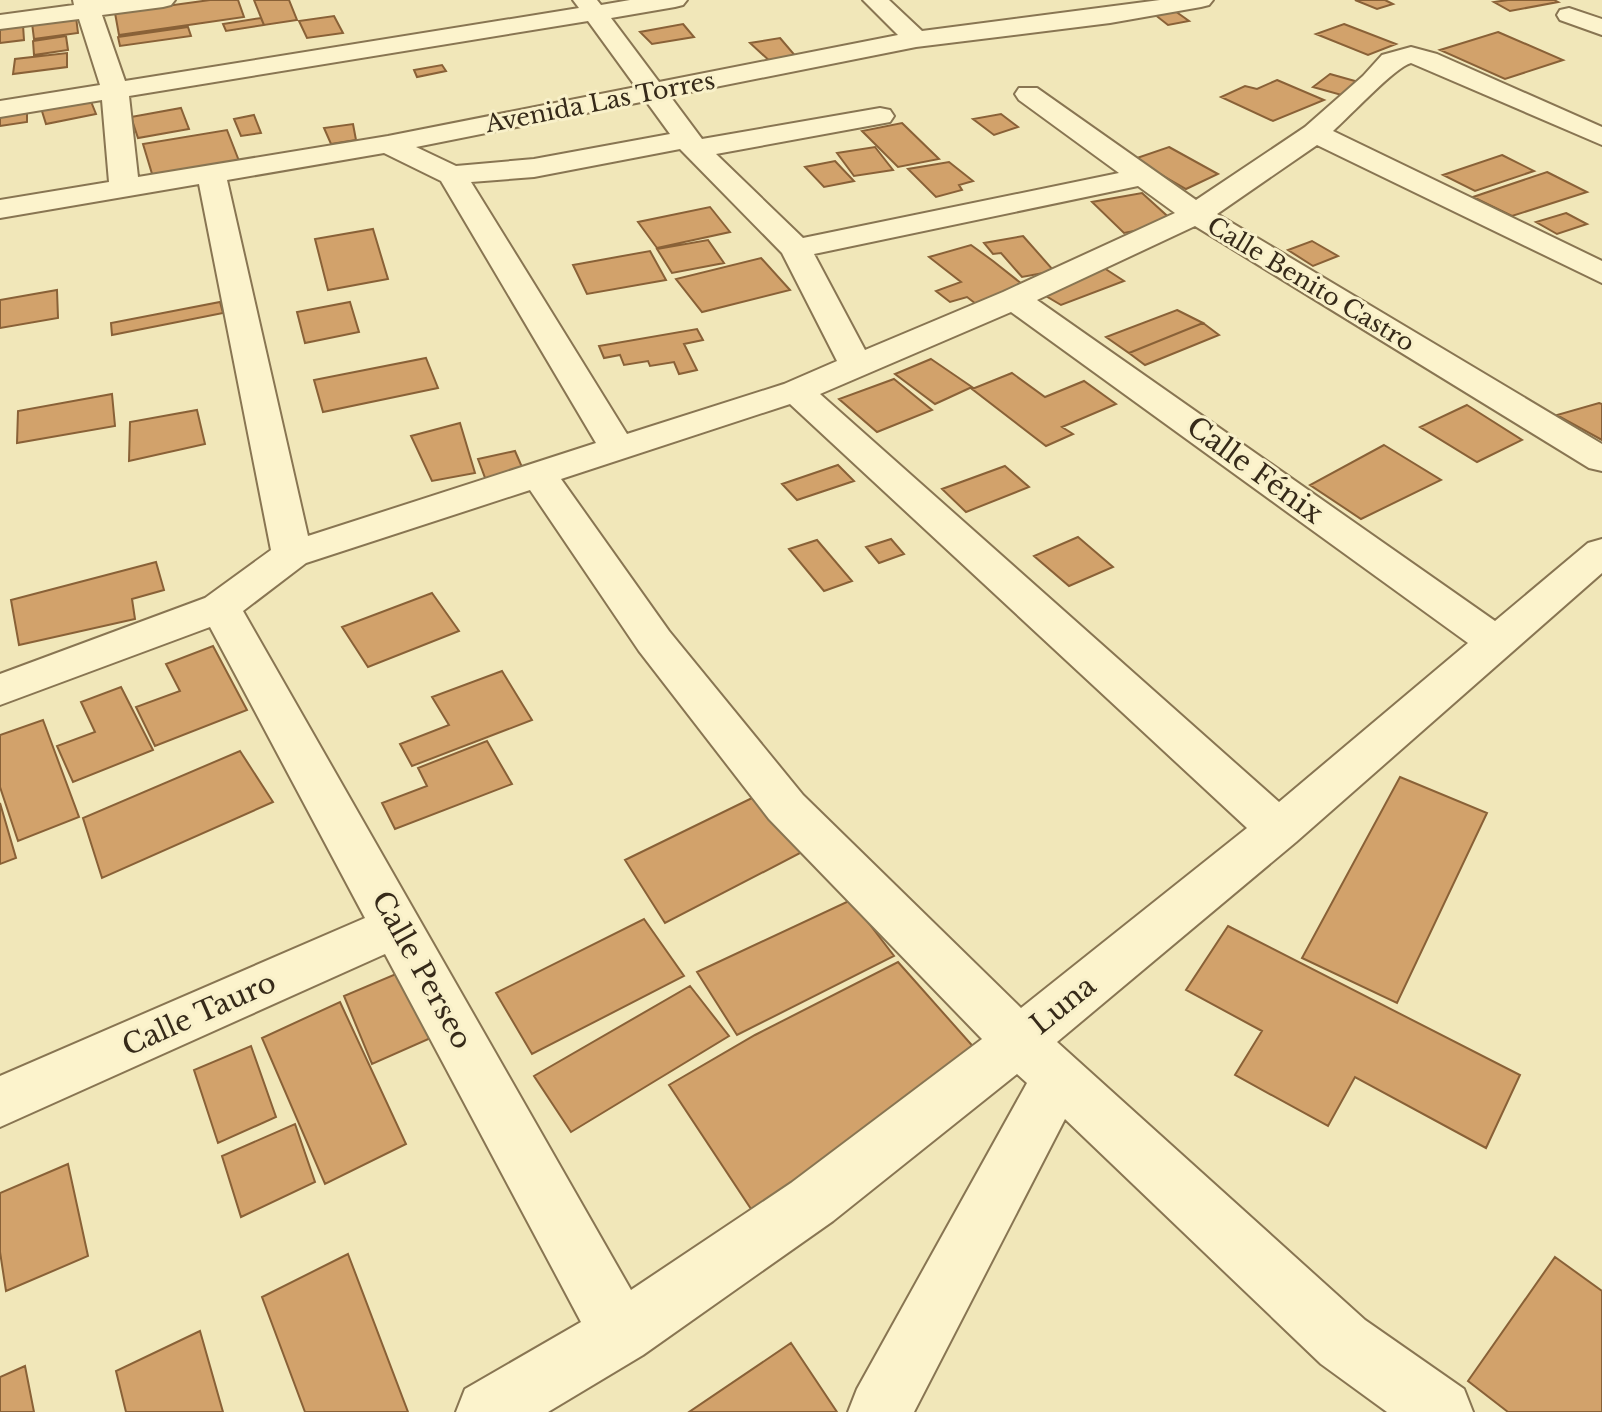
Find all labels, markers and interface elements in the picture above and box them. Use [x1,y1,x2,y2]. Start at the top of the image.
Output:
street label: Avenida Las Torres [482,66,717,139]
street label: Calle Benito Castro [1202,211,1420,357]
street label: Calle Fénix [1180,409,1330,531]
street label: Calle Perseo [364,885,480,1055]
street label: Calle Tauro [117,965,281,1063]
street label: Luna [1023,968,1103,1042]

